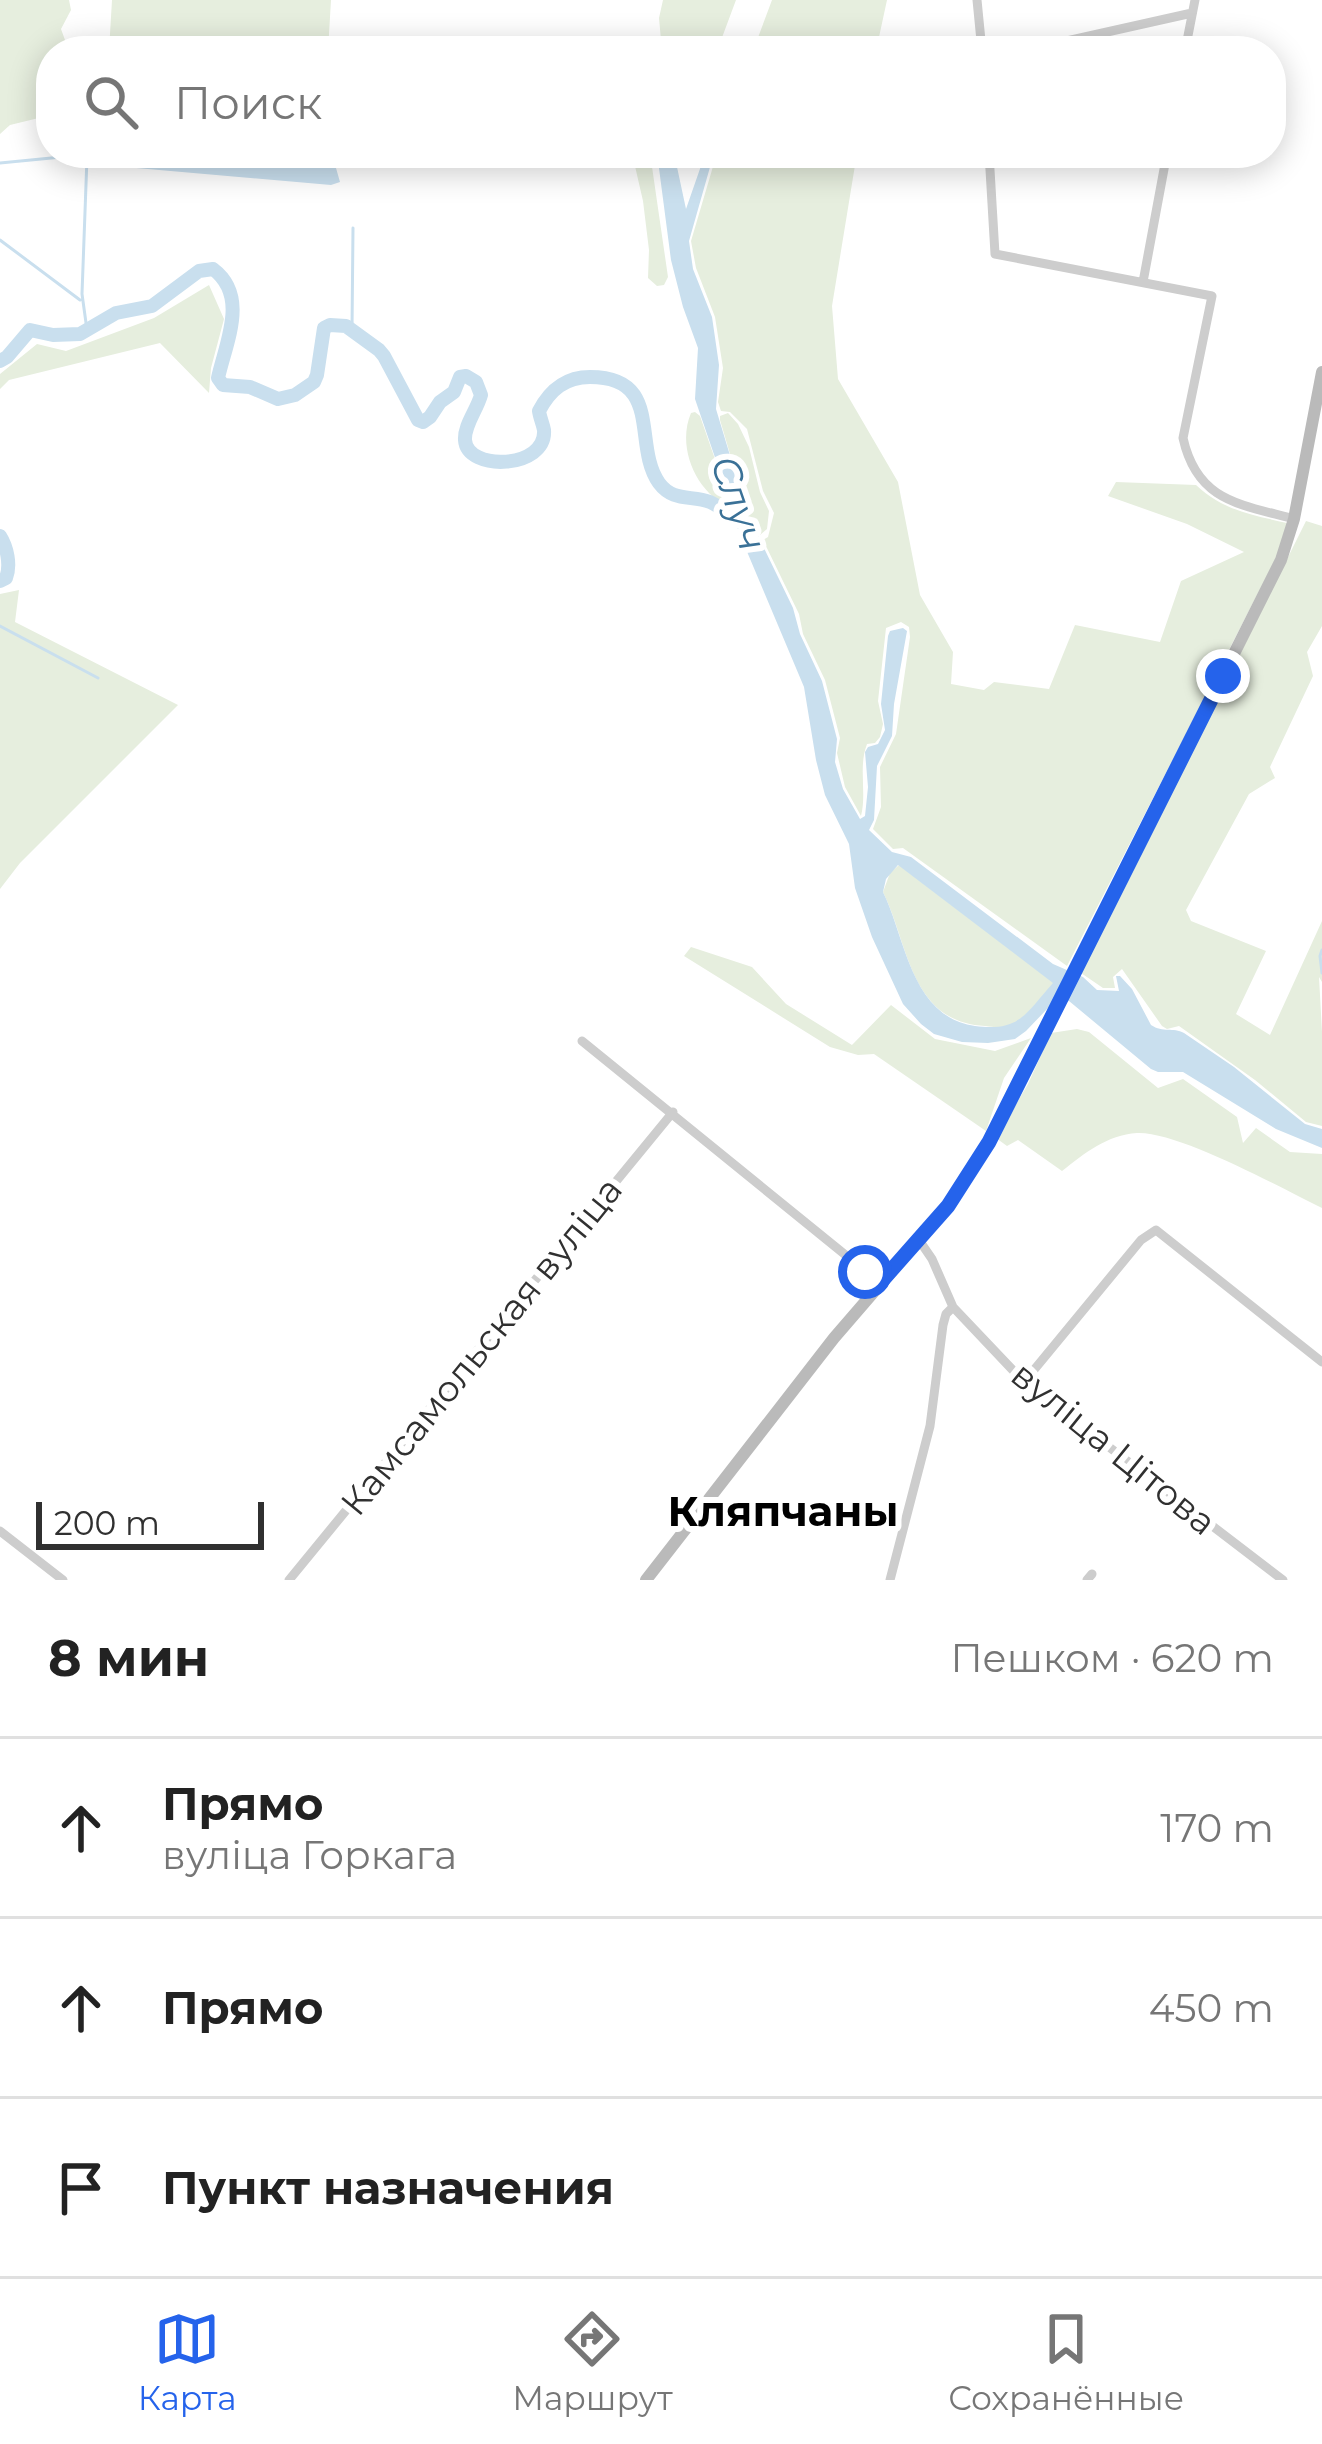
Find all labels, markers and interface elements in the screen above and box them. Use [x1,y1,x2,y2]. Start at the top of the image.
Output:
search box [36,36,1286,168]
icon: search [78,69,144,135]
text: Поиск [174,75,322,130]
water label: Случ [700,449,778,557]
route end [1196,649,1250,703]
street label: Камсамольская вуліца [331,1168,631,1524]
route start [838,1245,892,1299]
street label: вуліца Цітова [1003,1352,1225,1544]
district label: Кляпчаны [668,1485,898,1537]
scale bar [36,1496,264,1549]
text: 200 m [54,1503,160,1543]
text: 8 мин [48,1627,209,1689]
text: Пешком · 620 m [950,1634,1274,1682]
text: Прямо [162,1776,323,1831]
icon: ahead [48,1795,114,1861]
text: 170 m [1160,1804,1274,1852]
text: вуліца Горкага [162,1831,457,1879]
icon: ahead [48,1975,114,2041]
text: Прямо [162,1980,323,2035]
text: 450 m [1149,1984,1274,2032]
icon: arrive [48,2155,114,2221]
text: Пункт назначения [162,2160,614,2215]
tab: Карта [138,2306,237,2418]
tab: Маршрут [512,2306,673,2418]
tab: Сохранённые [948,2306,1184,2418]

